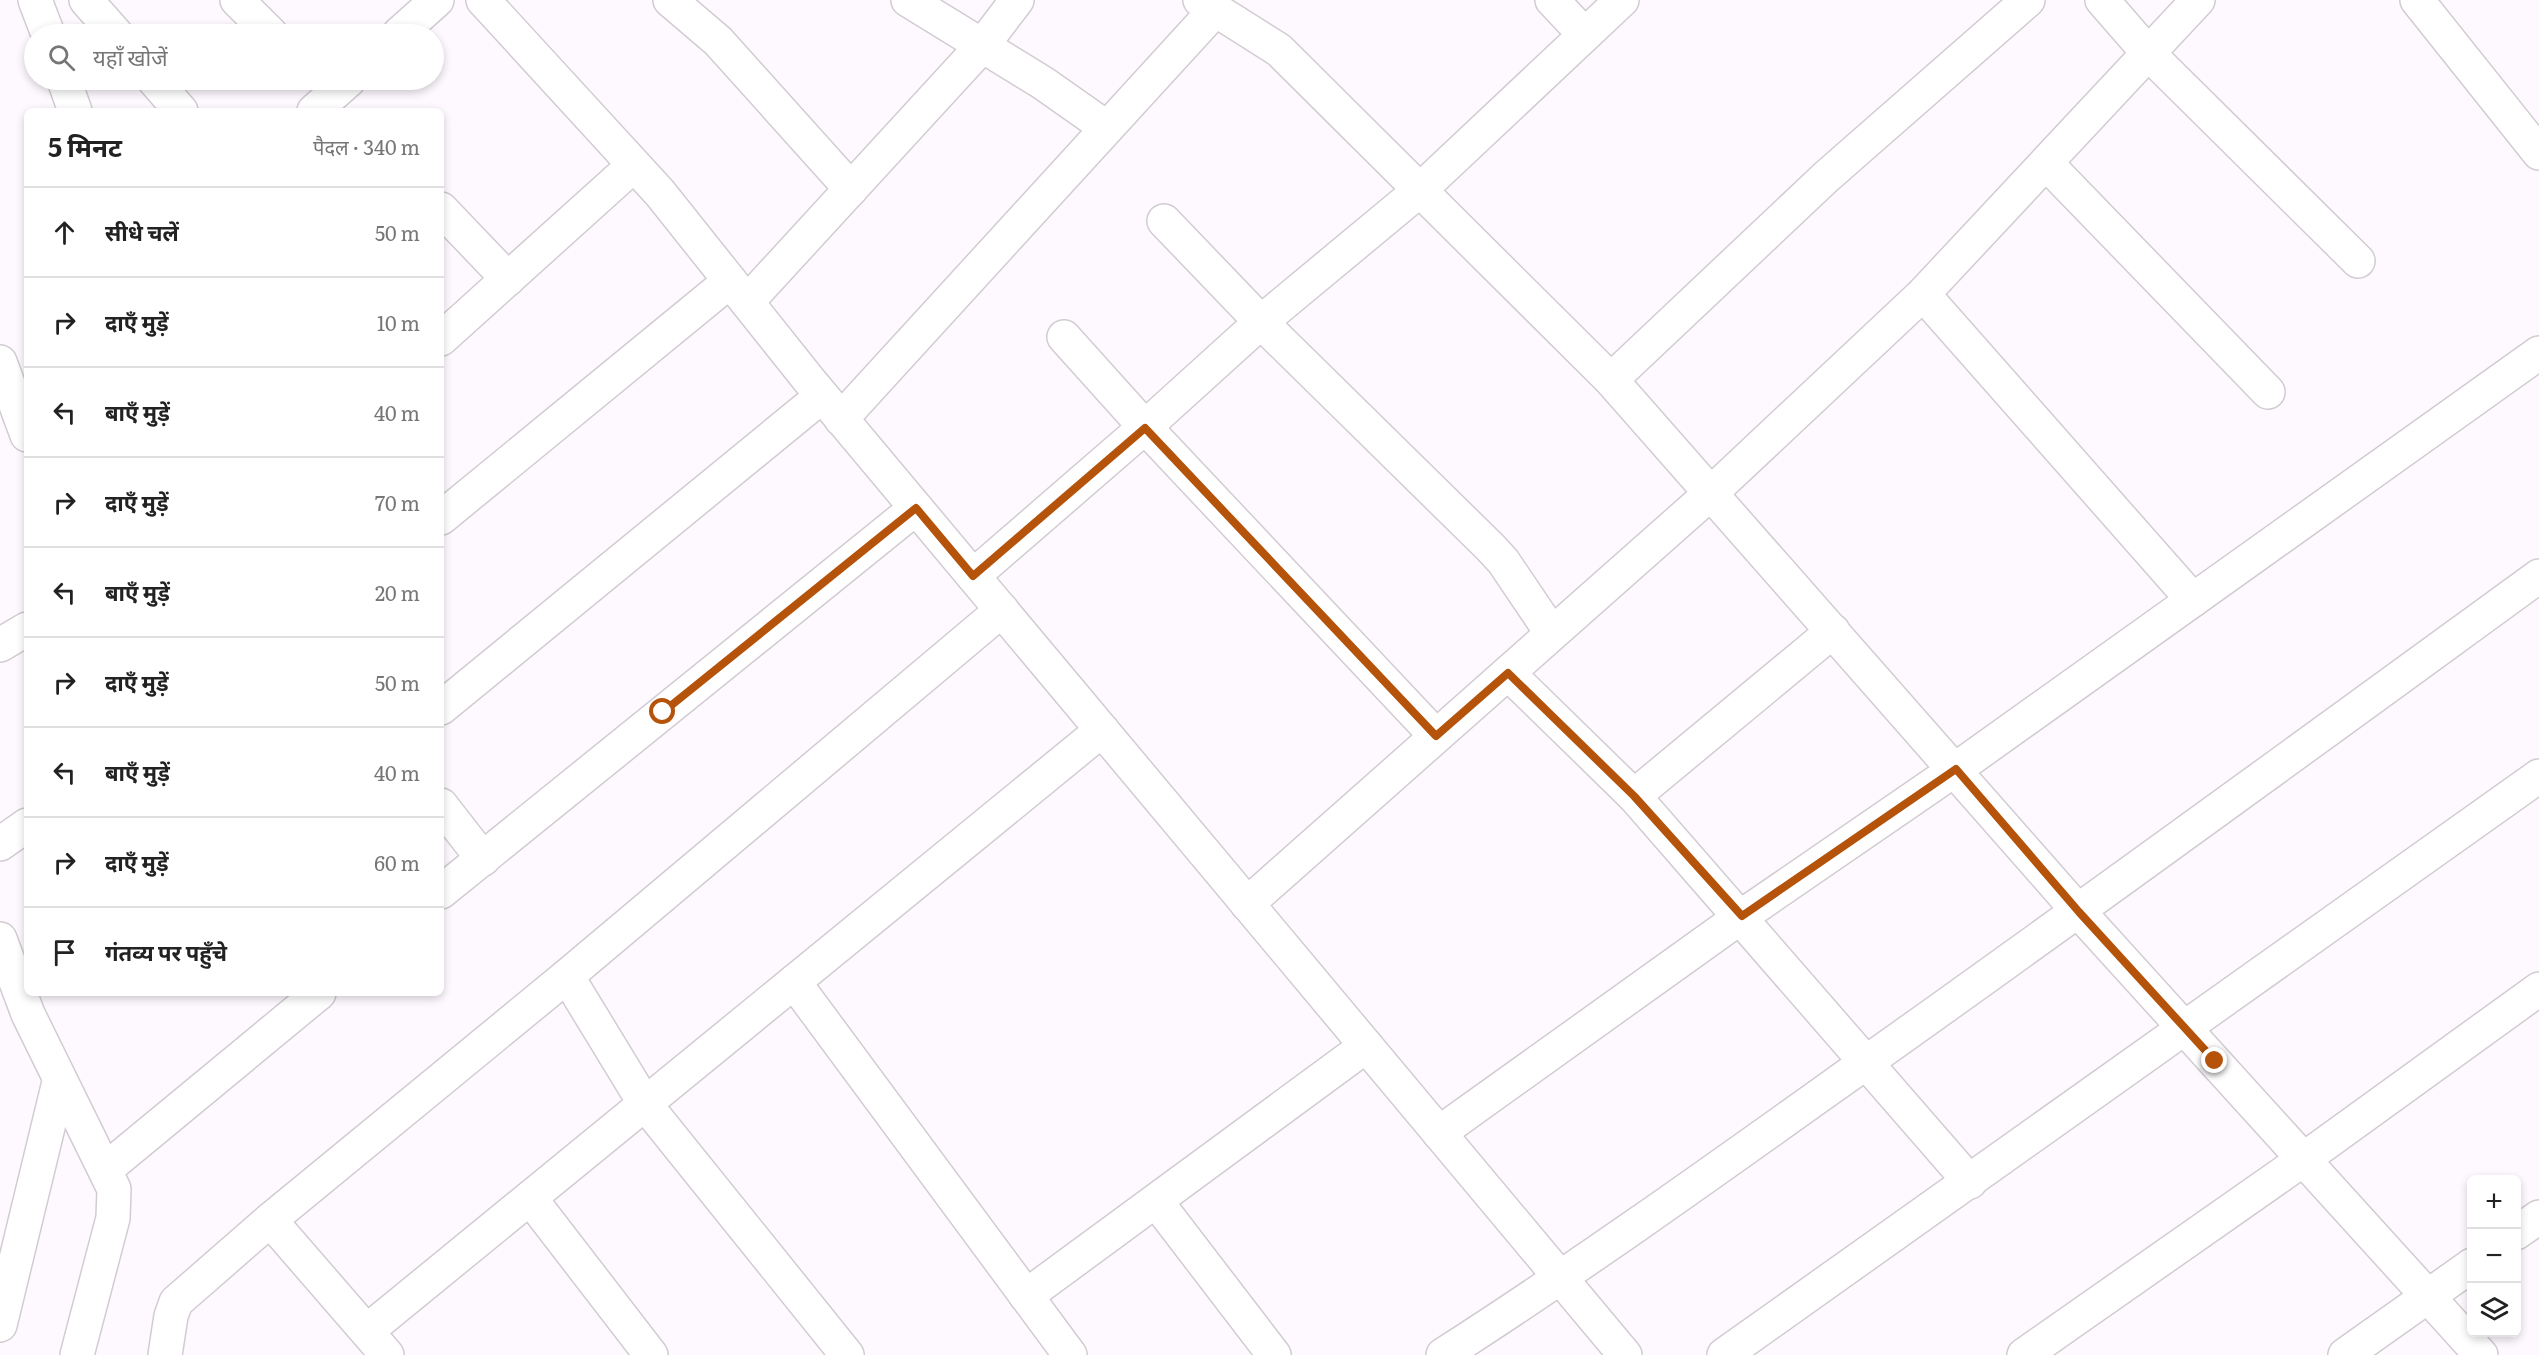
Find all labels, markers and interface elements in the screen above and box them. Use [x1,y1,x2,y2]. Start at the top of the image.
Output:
search box [24,24,444,90]
text: यहाँ खोजें [93,40,168,73]
icon: search [45,41,78,74]
text: 5 मिनट [48,126,122,165]
text: पैदल · 340 m [313,131,420,161]
text: सीधे चलें [105,215,179,248]
icon: ahead [48,216,81,249]
text: 50 m [375,217,420,247]
text: दाएँ मुड़ें [105,305,168,338]
icon: right [48,306,81,339]
text: 10 m [377,307,420,337]
text: बाएँ मुड़ें [105,395,170,428]
icon: left [48,396,81,429]
text: 40 m [374,397,420,427]
text: दाएँ मुड़ें [105,485,168,518]
icon: right [48,486,81,519]
text: 70 m [375,487,420,517]
text: बाएँ मुड़ें [105,575,170,608]
icon: left [48,576,81,609]
text: 20 m [375,577,420,607]
text: दाएँ मुड़ें [105,665,168,698]
icon: right [48,666,81,699]
text: 50 m [375,667,420,697]
route start [649,698,675,724]
text: बाएँ मुड़ें [105,755,170,788]
icon: left [48,756,81,789]
text: 40 m [374,757,420,787]
text: दाएँ मुड़ें [105,845,168,878]
icon: right [48,846,81,879]
text: 60 m [374,847,420,877]
text: गंतव्य पर पहुँचे [105,935,227,968]
icon: arrive [48,936,81,969]
route end [2201,1047,2227,1073]
map controls [2467,1175,2521,1337]
button: + [2467,1175,2521,1229]
button: − [2467,1229,2521,1283]
button: layers [2467,1283,2521,1337]

